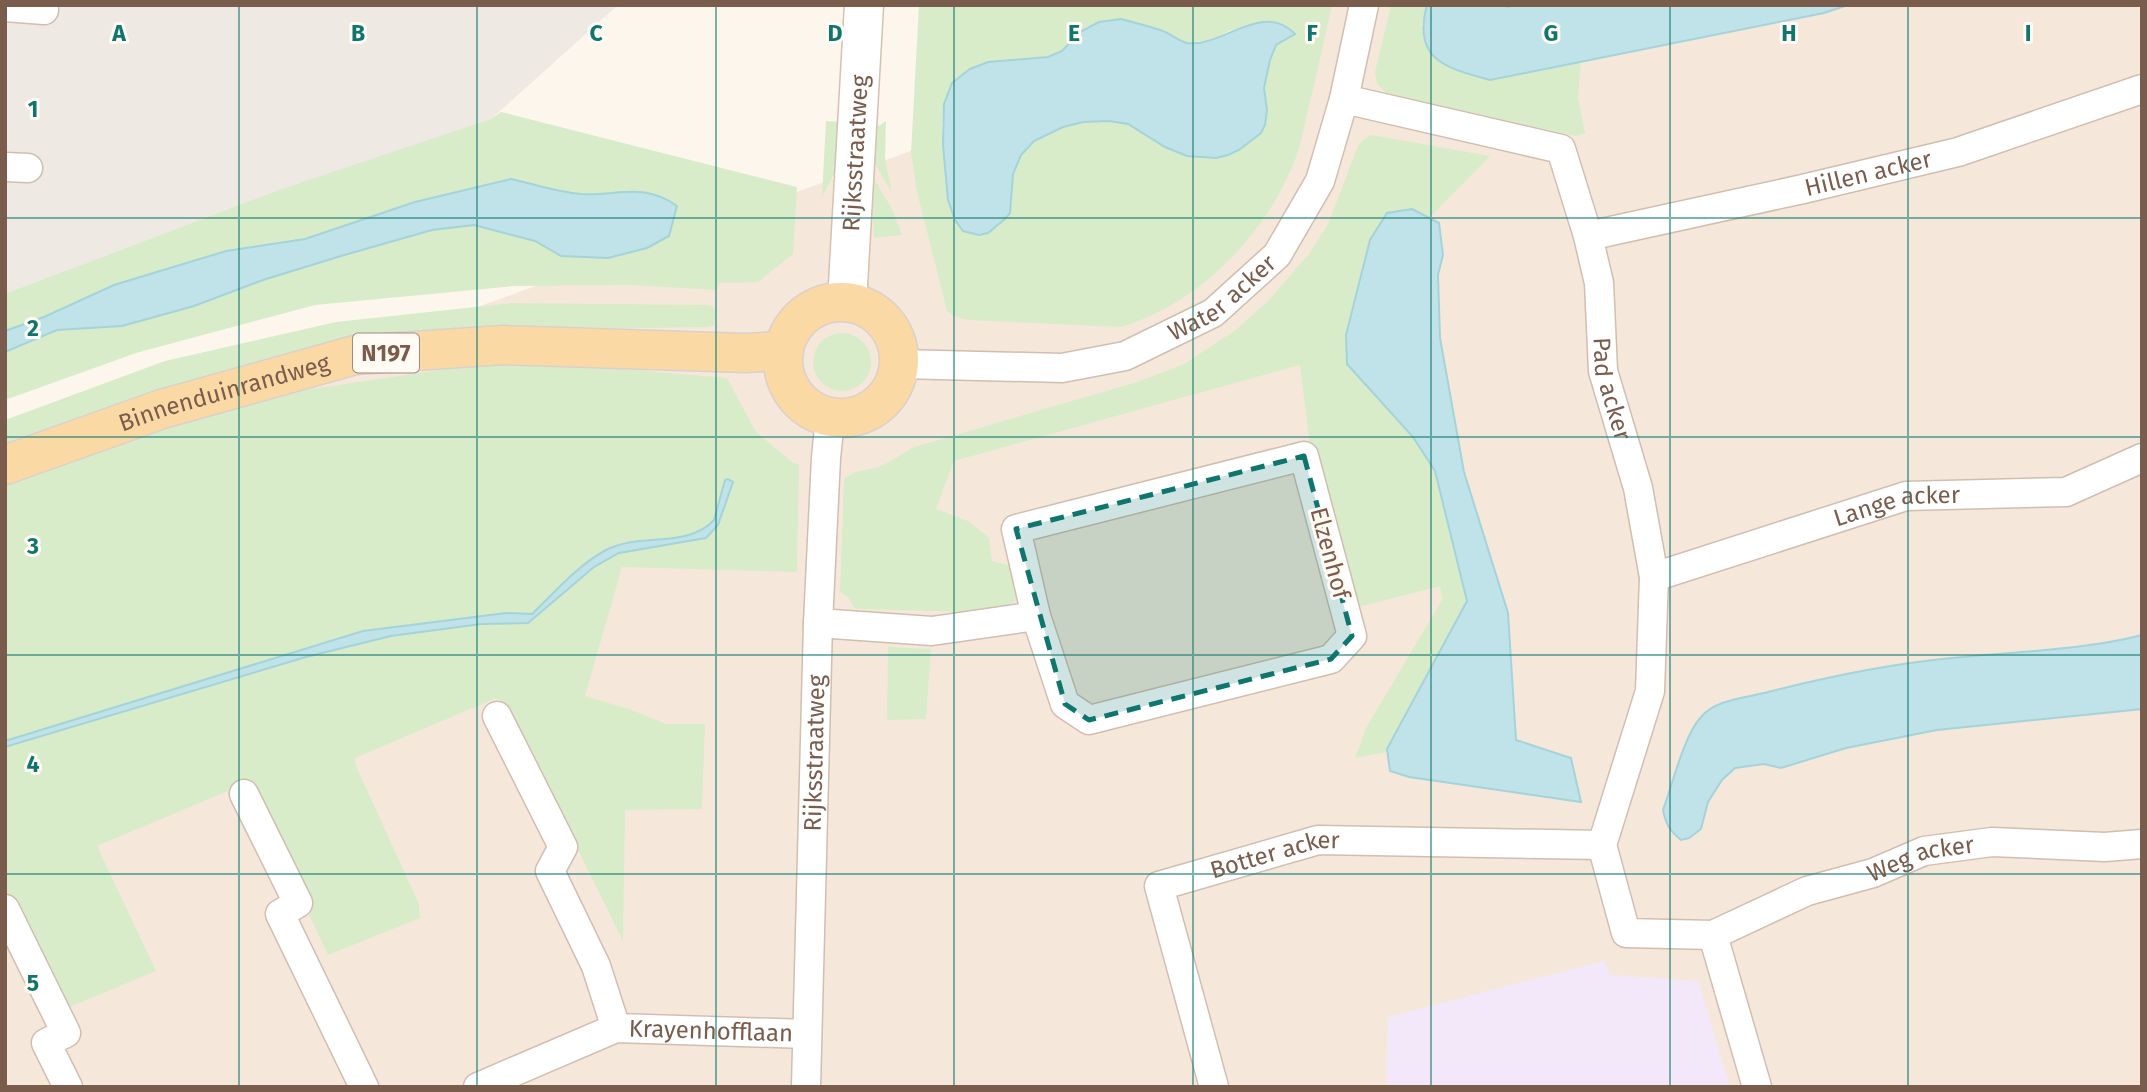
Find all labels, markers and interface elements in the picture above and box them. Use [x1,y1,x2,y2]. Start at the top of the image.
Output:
text: A [111,19,126,47]
text: B [351,19,365,47]
text: C [589,19,603,47]
text: D [828,19,843,47]
text: E [1068,19,1080,47]
text: F [1306,19,1318,47]
text: G [1544,19,1558,47]
text: H [1781,19,1797,47]
text: I [2025,19,2031,47]
street label: Rijksstraatweg [837,74,874,232]
text: 1 [28,95,38,123]
street label: Hillen acker [1802,145,1935,202]
street label: Water acker [1164,248,1282,347]
text: 2 [27,314,39,342]
road number: N197 [353,334,419,372]
street label: Pad acker [1587,337,1637,444]
street label: Binnenduinrandweg [115,349,333,437]
street label: Lange acker [1830,481,1961,532]
street label: Elzenhof [1304,504,1356,604]
text: 3 [26,532,39,560]
street label: Rijksstraatweg [799,674,831,832]
text: 4 [27,750,40,778]
street label: Botter acker [1207,826,1341,884]
street label: Weg acker [1863,830,1976,888]
text: 5 [27,969,39,997]
street label: Krayenhofflaan [628,1014,794,1048]

